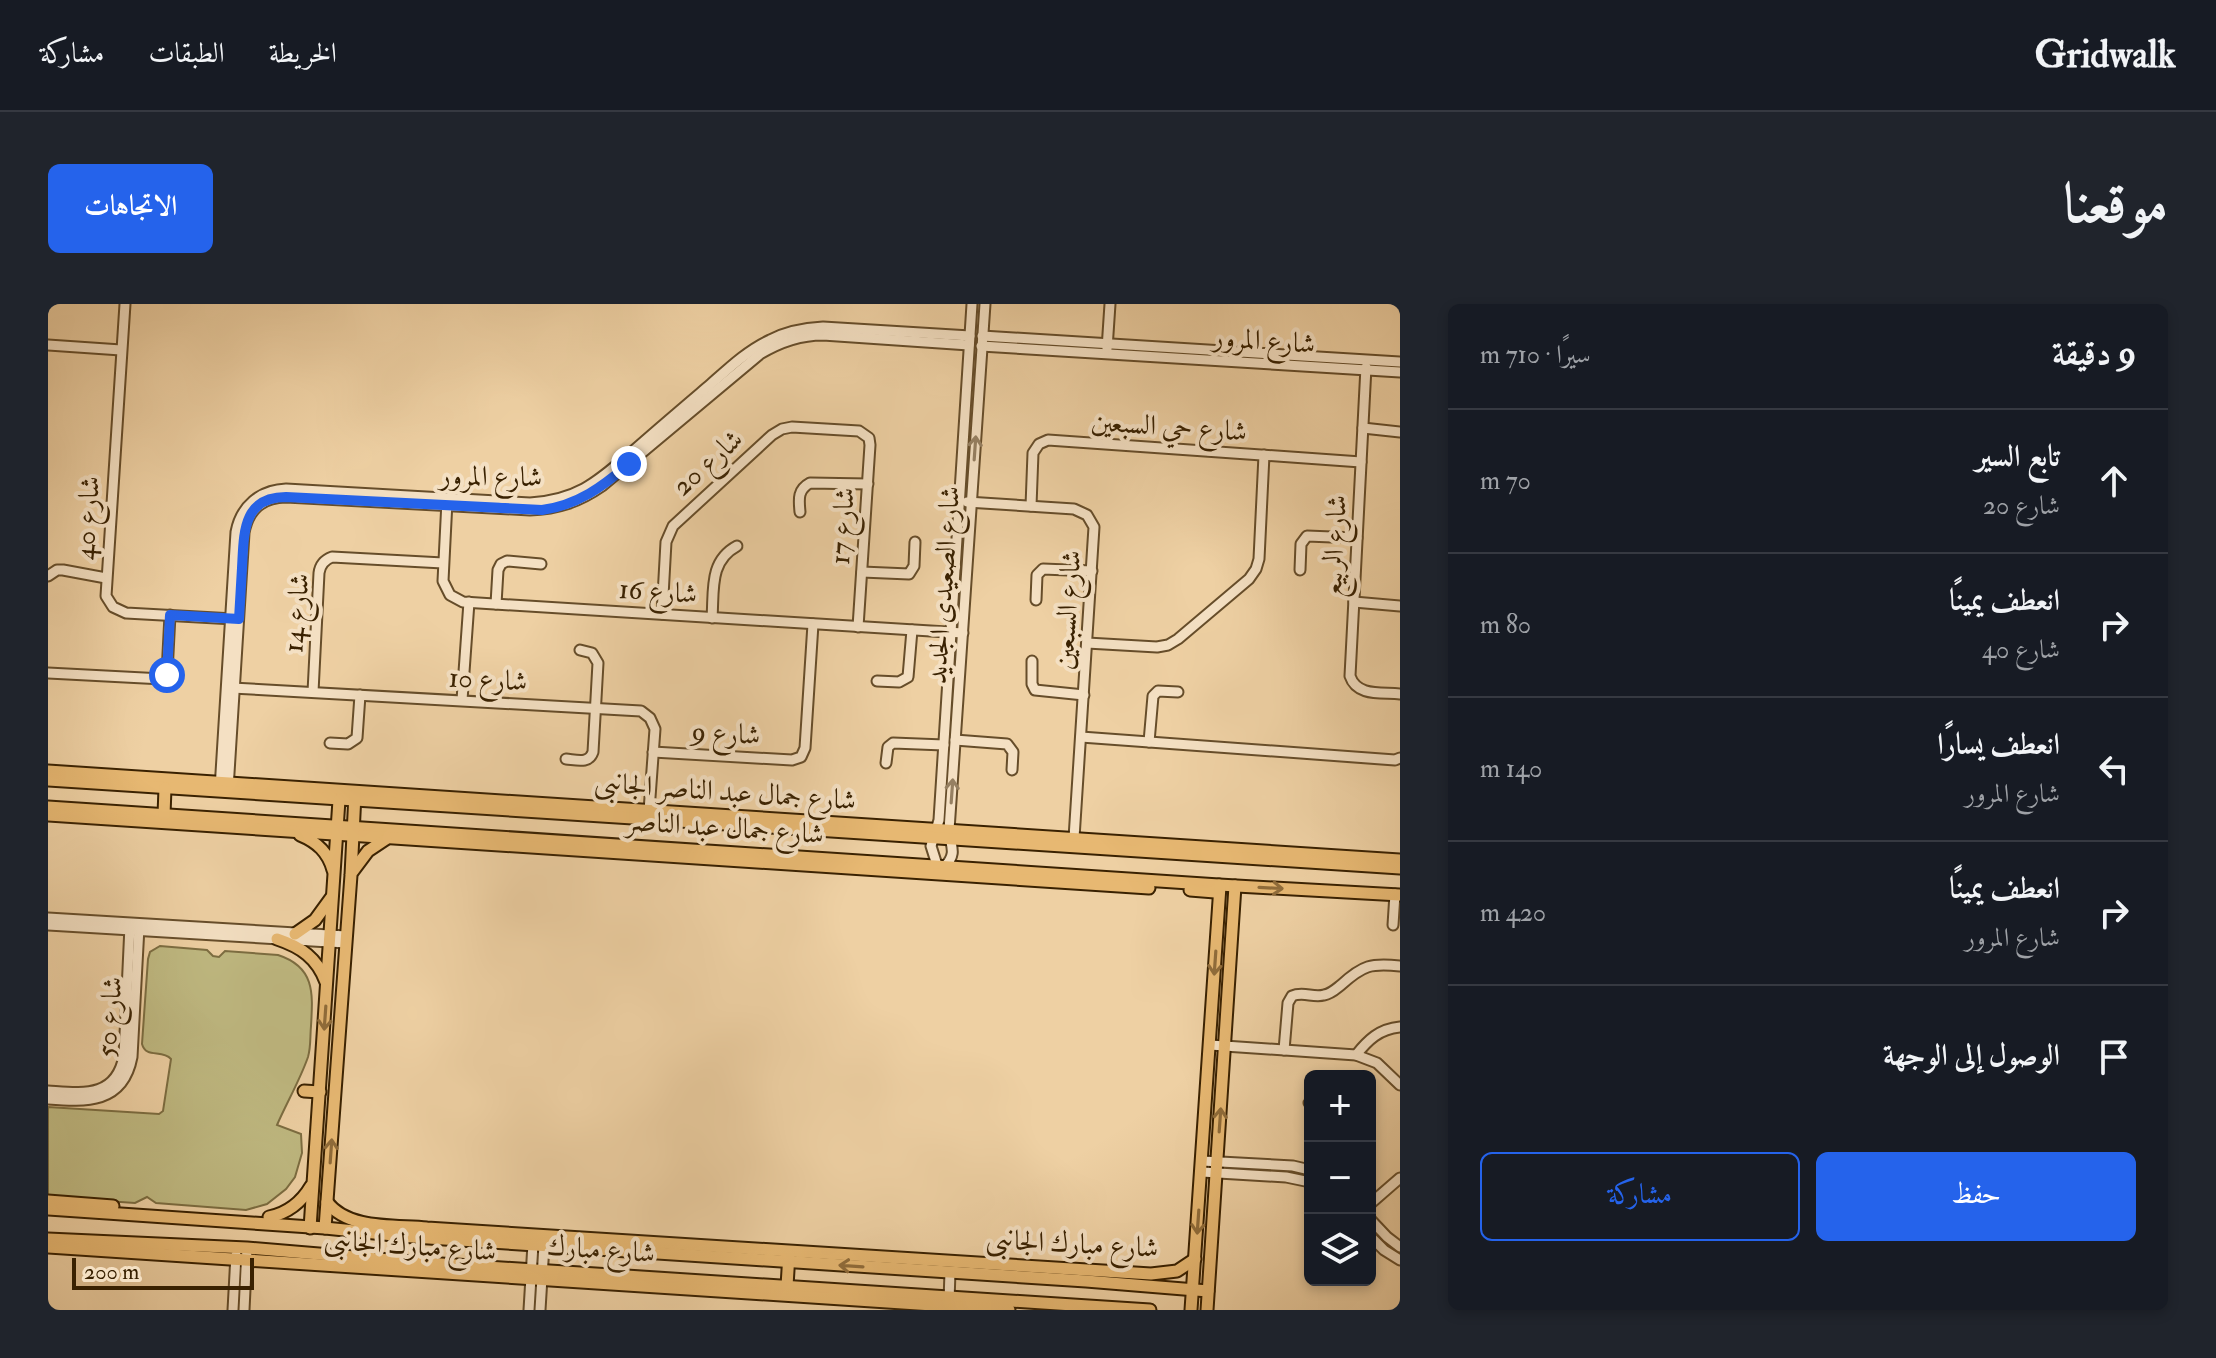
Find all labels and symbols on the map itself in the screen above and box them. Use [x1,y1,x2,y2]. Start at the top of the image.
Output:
street label: شارع المرور [1208,320,1316,367]
street label: شارع حي السبعين [1090,404,1248,455]
street label: شارع 20 [665,422,754,508]
one-way arrow [968,435,983,462]
route end [611,446,647,482]
street label: شارع المرور [436,459,543,500]
street label: شارع 40 [68,475,113,561]
street label: شارع الصعيدى الجديد [920,485,973,686]
street label: شارع 17 [823,486,868,566]
street label: شارع الربيع [1315,494,1362,598]
street label: شارع السبعين [1046,549,1095,671]
street label: شارع 14 [276,572,323,655]
street label: شارع 16 [617,572,698,617]
route start [149,657,185,693]
street label: شارع 10 [448,660,528,705]
street label: شارع 9 [688,715,761,758]
street label: شارع جمال عبد الناصر الجانبى [592,765,857,824]
one-way arrow [945,778,960,805]
street label: شارع جمال عبد الناصر [622,803,825,857]
one-way arrow [1257,881,1284,896]
one-way arrow [1207,949,1222,976]
street label: شارع 50 [89,975,136,1059]
one-way arrow [317,1004,332,1031]
one-way arrow [1213,1107,1228,1134]
one-way arrow [324,1138,339,1165]
one-way arrow [1190,1208,1205,1235]
street label: شارع مبارك الجانبى [985,1222,1159,1271]
street label: شارع مبارك الجانبى [322,1223,497,1274]
street label: شارع مبارك [545,1229,656,1276]
scale bar [72,1254,254,1290]
one-way arrow [838,1258,865,1273]

